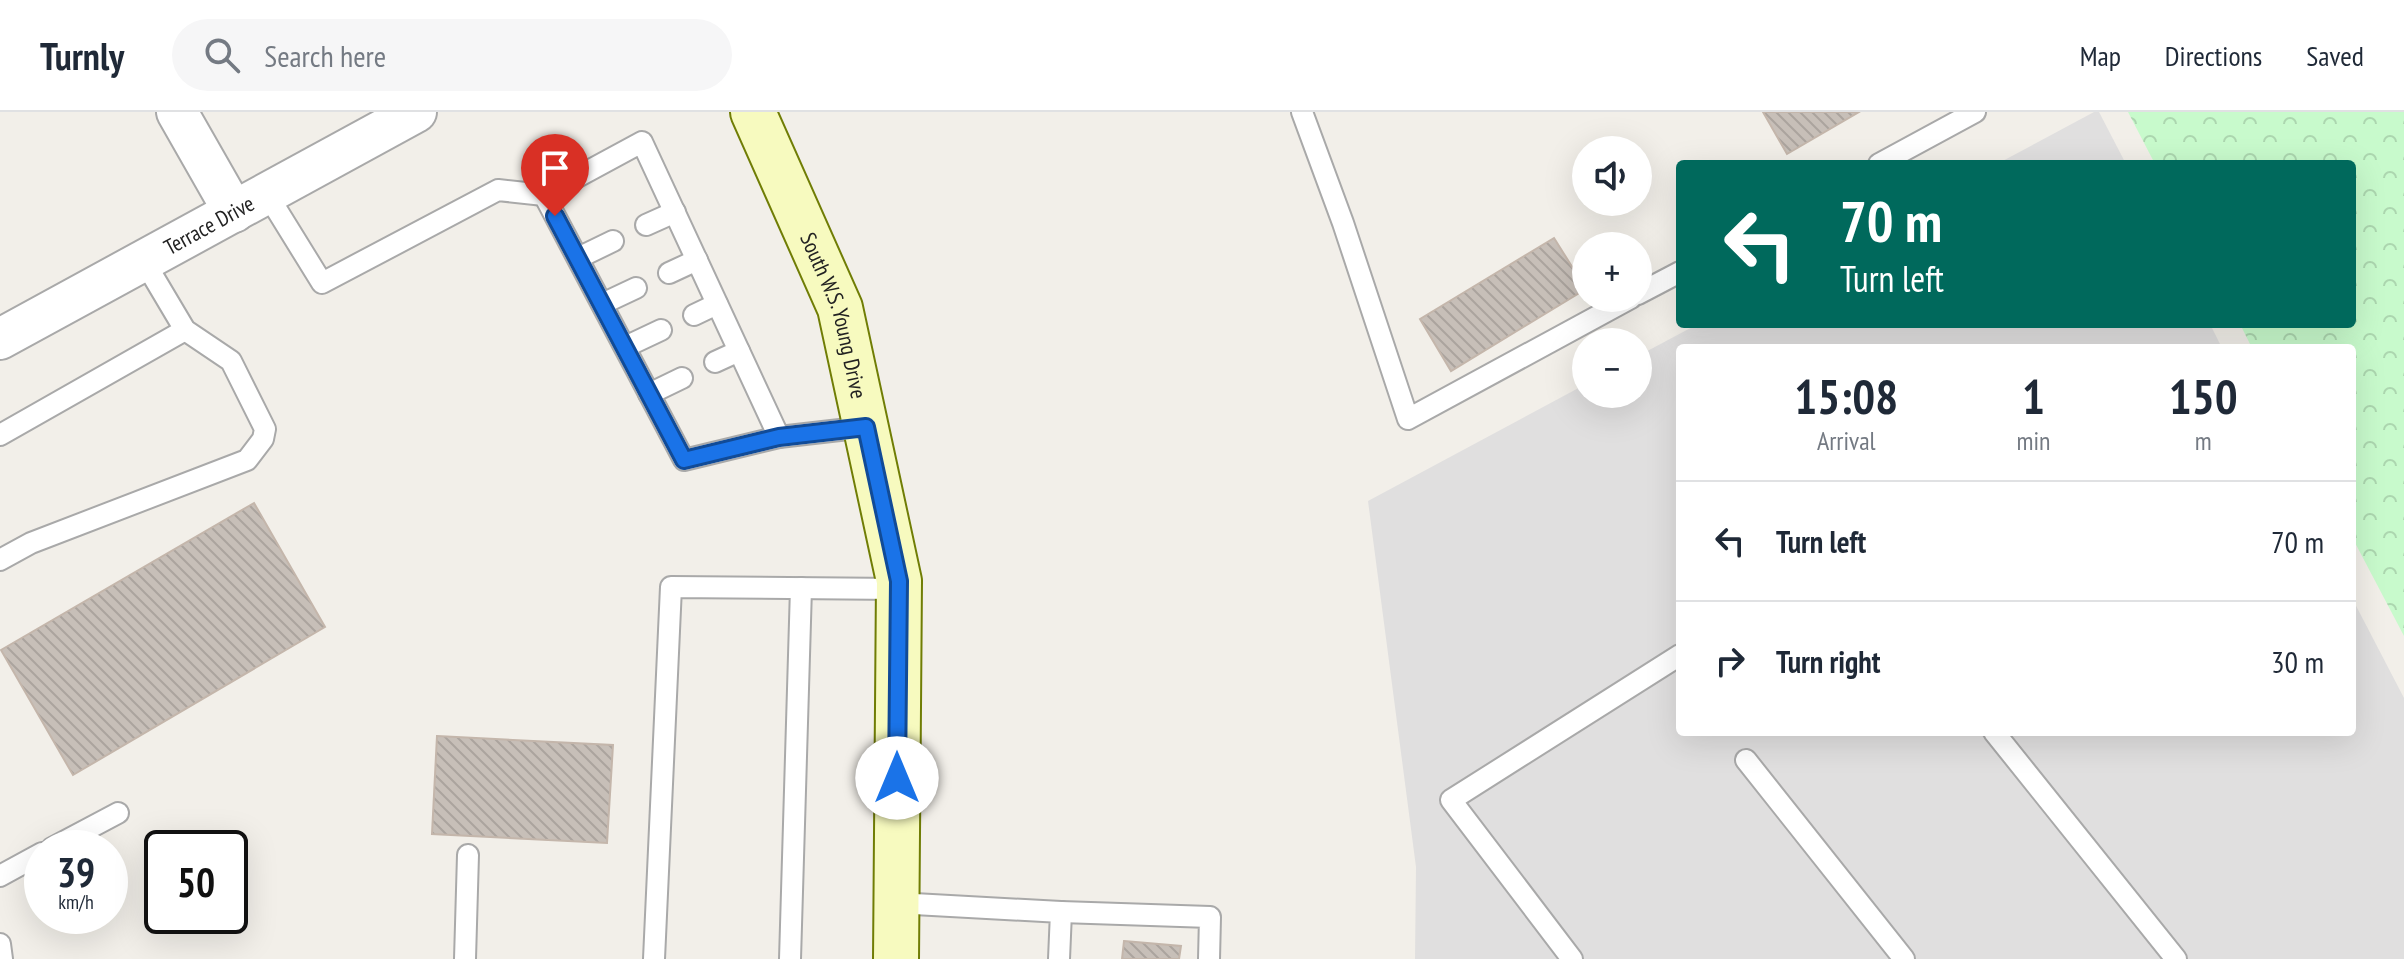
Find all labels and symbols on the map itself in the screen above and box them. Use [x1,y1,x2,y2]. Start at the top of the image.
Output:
pin [521,134,589,216]
street label: Terrace Drive [159,189,259,261]
street label: South W.S. Young Drive [794,228,873,401]
position arrow [855,736,939,820]
speed limit sign: 50 [144,830,248,934]

